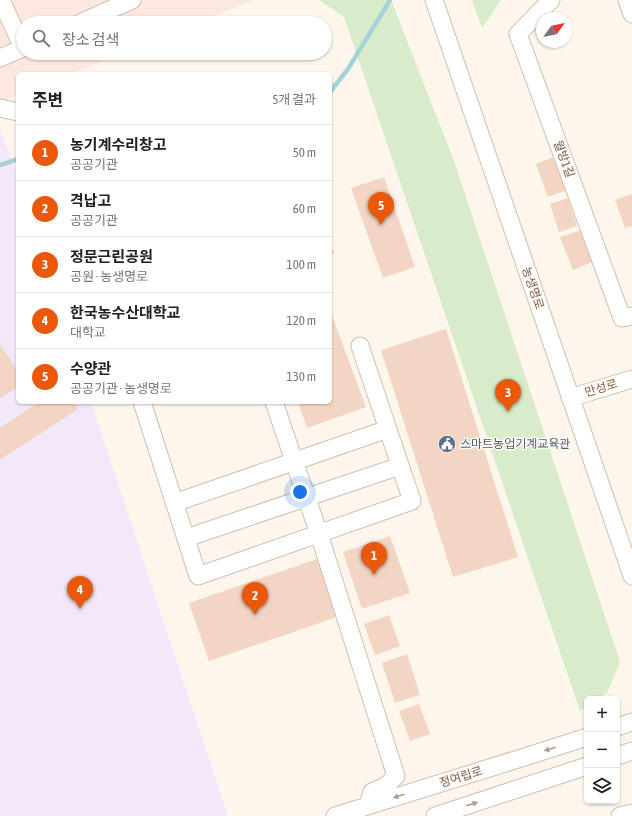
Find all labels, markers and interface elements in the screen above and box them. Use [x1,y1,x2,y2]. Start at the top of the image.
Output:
north arrow [536,12,572,48]
search box [16,16,332,60]
icon: search [30,27,52,49]
text: 장소 검색 [62,31,119,48]
text: 주변 [32,90,63,110]
text: 5개 결과 [272,92,316,107]
text: 농기계수리창고 [70,136,167,153]
street label: 월방1길 [551,138,577,180]
text: 1 [42,145,48,160]
text: 50 m [293,145,316,160]
text: 공공기관 [70,157,118,172]
text: 격납고 [70,192,111,209]
pin: 5 [368,192,394,225]
text: 2 [42,201,48,216]
text: 60 m [293,201,316,216]
text: 공공기관 [70,213,118,228]
text: 정문근린공원 [70,248,153,265]
text: 3 [42,257,48,272]
text: 100 m [287,257,316,272]
street label: 농생명로 [519,265,547,311]
text: 공원 · 농생명로 [70,269,148,284]
text: 한국농수산대학교 [70,304,180,321]
text: 4 [42,313,48,328]
text: 120 m [287,313,316,328]
text: 대학교 [70,325,106,340]
text: 수양관 [70,360,111,377]
text: 5 [42,369,48,384]
text: 130 m [287,369,316,384]
street label: 만성로 [583,376,619,400]
pin: 3 [495,379,521,412]
text: 공공기관 · 농생명로 [70,381,172,396]
public building icon: 스마트농업기계교육관 [437,434,457,454]
place label: 스마트농업기계교육관 [460,437,570,451]
your location [290,482,310,502]
pin: 1 [361,542,387,575]
pin: 4 [67,576,93,609]
pin: 2 [242,582,268,615]
map controls [584,696,620,804]
button: + [584,696,620,732]
button: − [584,732,620,768]
one-way arrow [544,746,556,752]
street label: 정여립로 [438,764,484,790]
button: layers [584,768,620,804]
one-way arrow [393,793,405,799]
one-way arrow [466,801,478,807]

